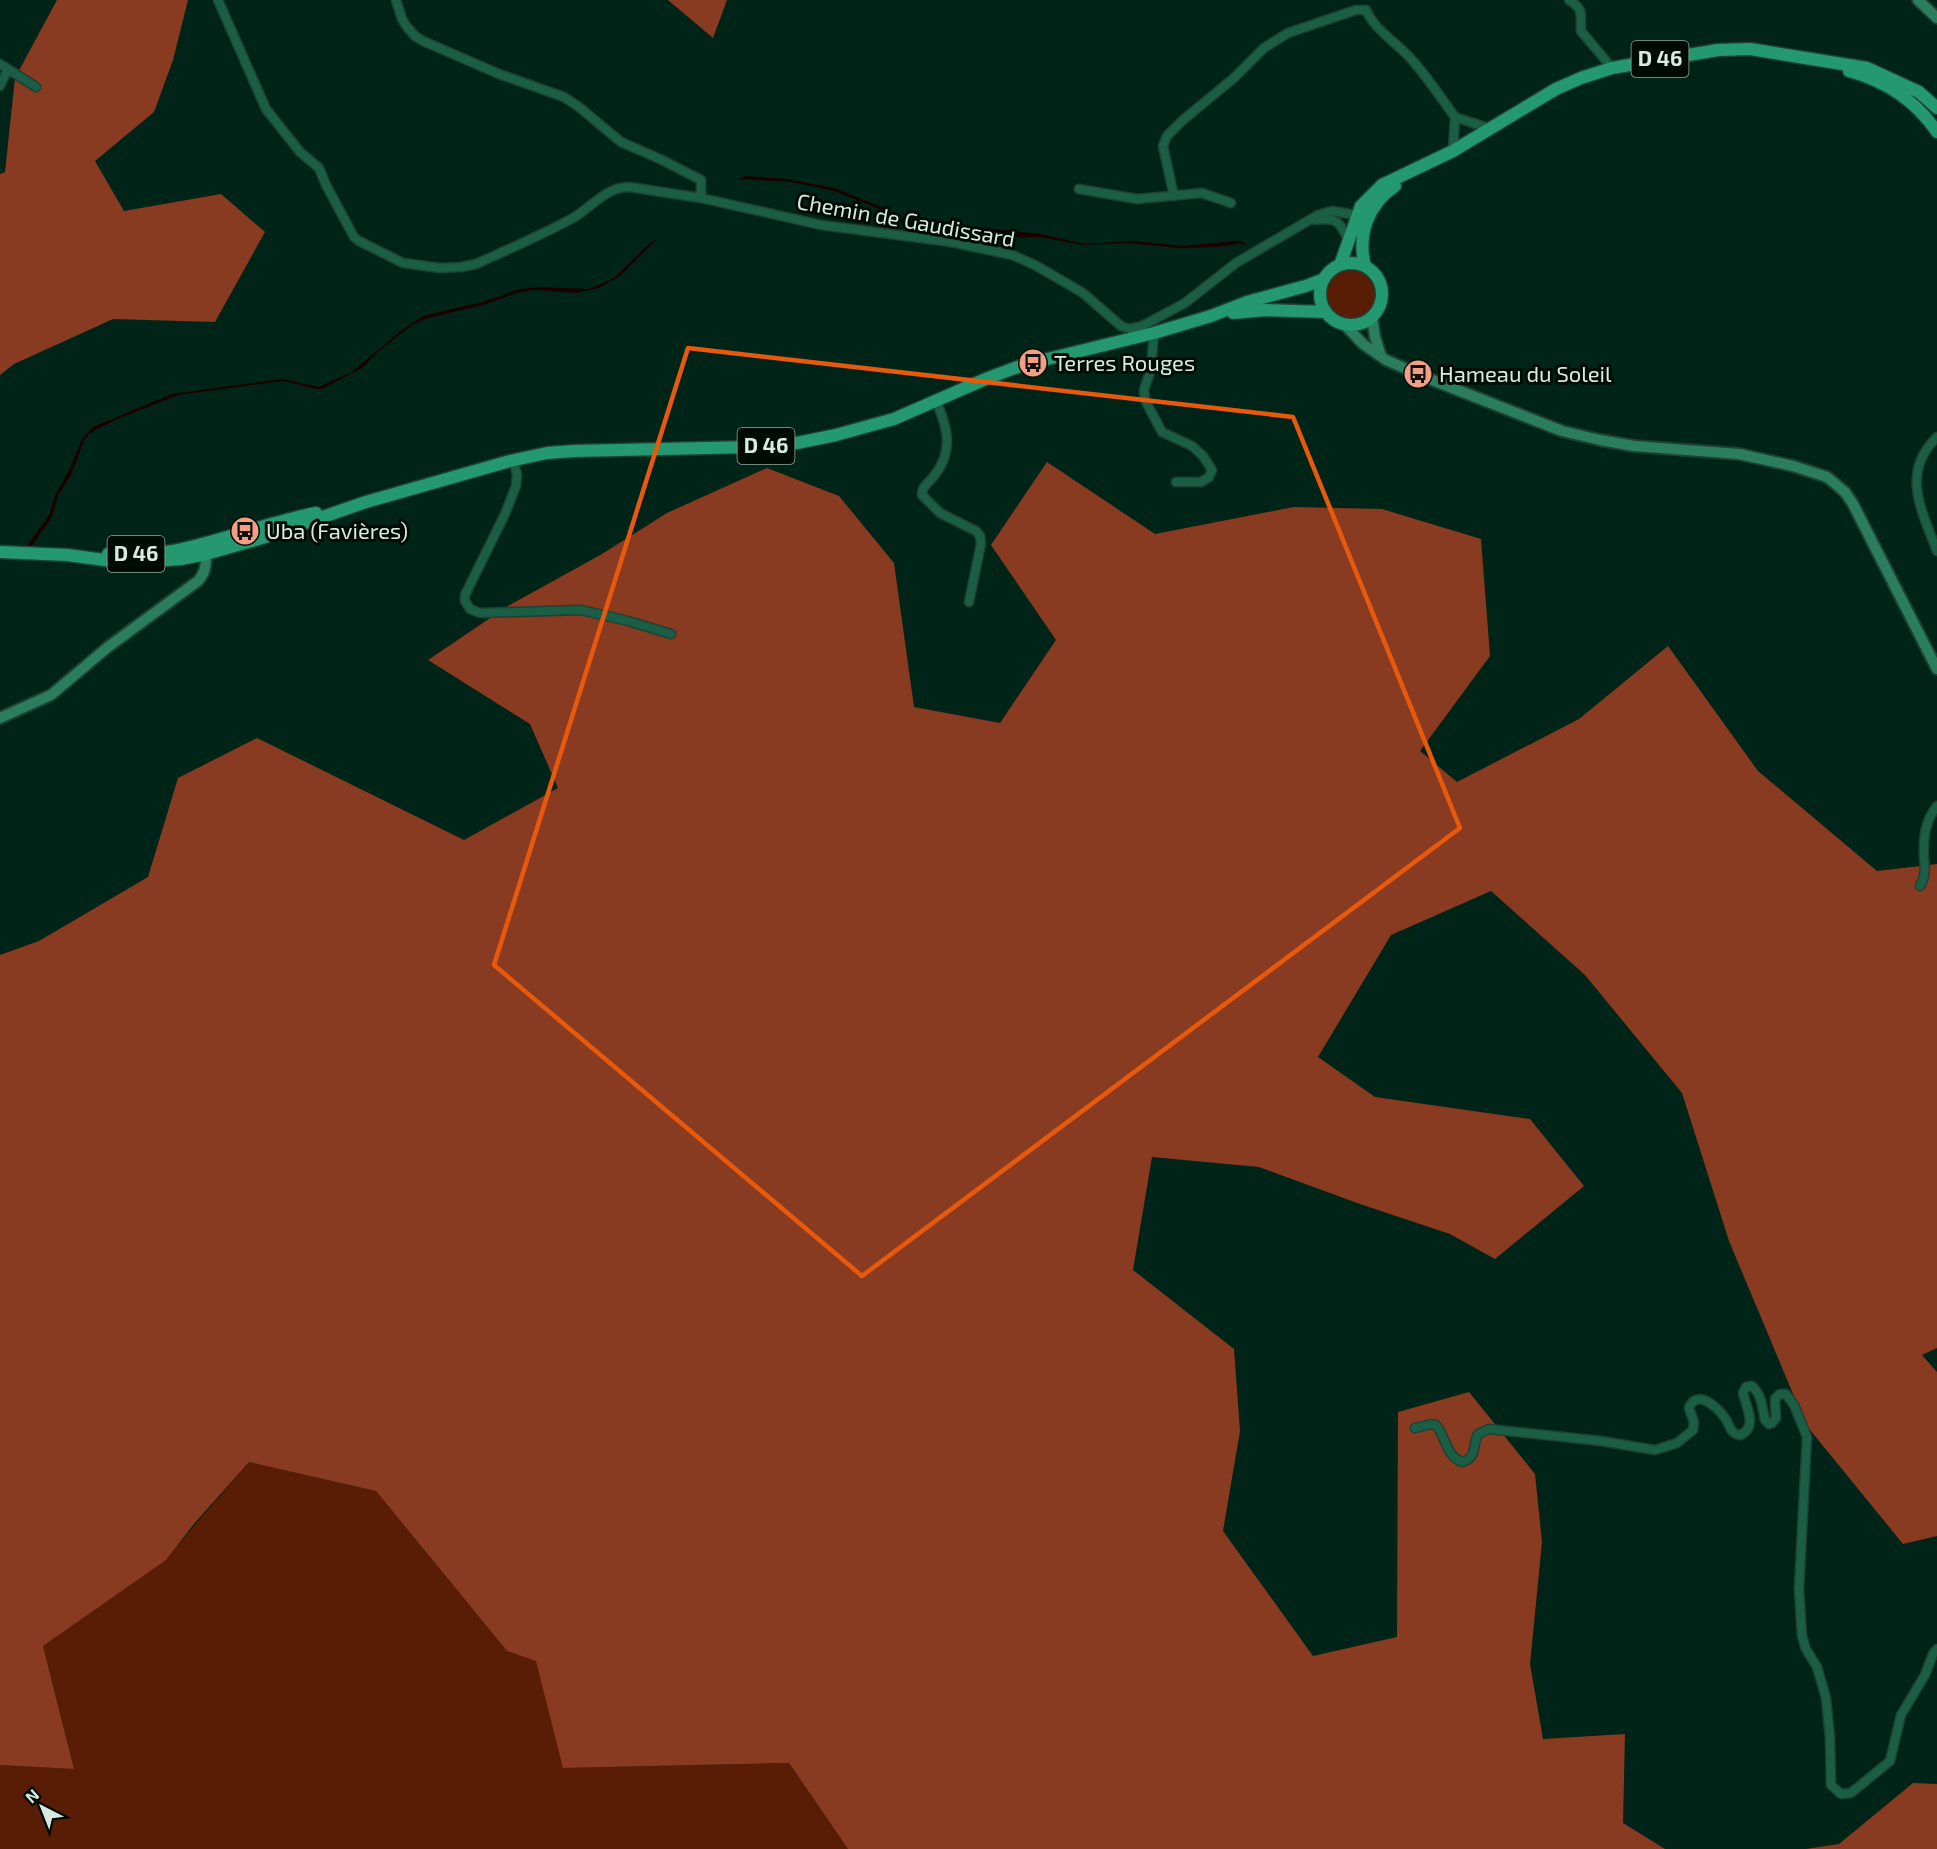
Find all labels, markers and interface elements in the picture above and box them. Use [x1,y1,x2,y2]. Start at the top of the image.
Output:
road number: D 46 [1632,41,1688,77]
street label: Chemin de Gaudissard [795,187,1017,251]
bus stop icon: Terres Rouges [1017,347,1049,379]
place label: Terres Rouges [1054,349,1195,375]
bus stop icon: Hameau du Soleil [1402,358,1434,390]
place label: Hameau du Soleil [1439,360,1612,386]
road number: D 46 [738,428,795,464]
bus stop icon: Uba (Favières) [229,515,261,547]
place label: Uba (Favières) [266,517,408,543]
road number: D 46 [108,536,164,572]
north arrow [12,1777,72,1837]
text: N [21,1785,42,1806]

